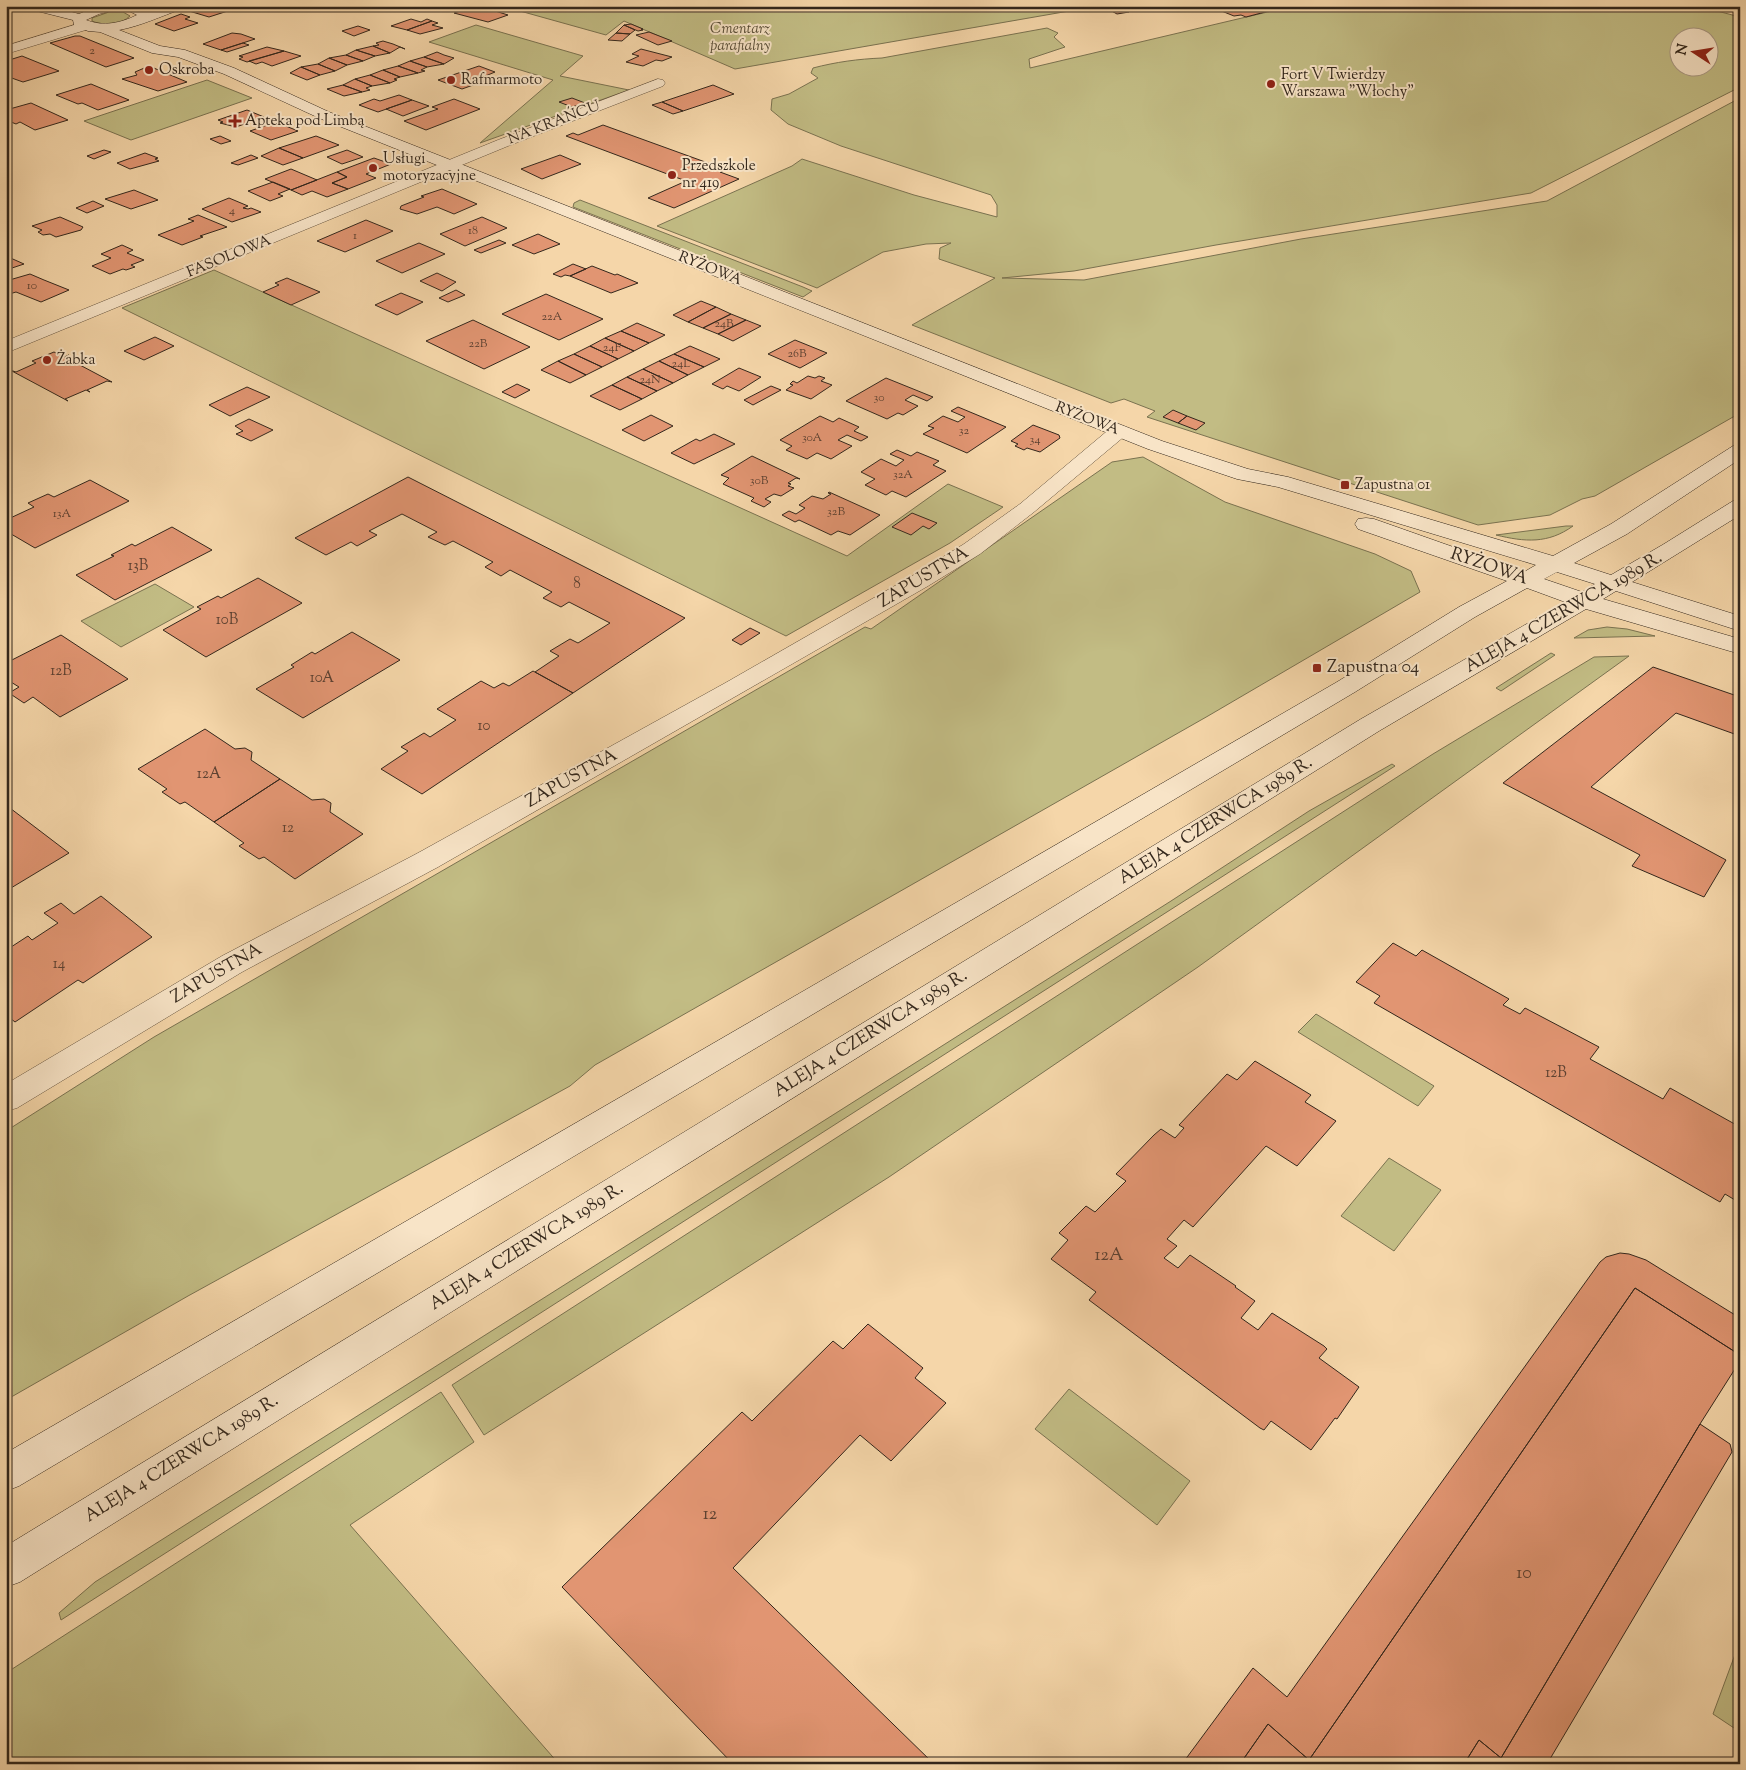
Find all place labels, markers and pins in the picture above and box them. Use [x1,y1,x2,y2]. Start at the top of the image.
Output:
place label: Oskroba [159,60,214,81]
marker: Oskroba [143,64,155,76]
place label: Fort V Twierdzy Warszawa "Włochy" [1281,65,1414,103]
place label: Rafmarmoto [461,70,542,91]
marker: Rafmarmoto [445,74,457,86]
marker: Fort V Twierdzy Warszawa "Włochy" [1265,78,1277,90]
place label: Apteka pod Limbą [245,111,365,132]
marker: Apteka pod Limbą [229,115,241,127]
place label: Usługi motoryzacyjne [383,149,476,187]
place label: Przedszkole nr 419 [682,156,756,194]
marker: Usługi motoryzacyjne [367,162,379,174]
marker: Przedszkole nr 419 [666,169,678,181]
place label: Żabka [57,349,96,371]
marker: Żabka [41,354,53,366]
place label: Zapustna 01 [1355,475,1430,496]
marker: Zapustna 01 [1339,479,1351,491]
place label: Zapustna 04 [1327,655,1419,681]
marker: Zapustna 04 [1311,662,1323,674]

